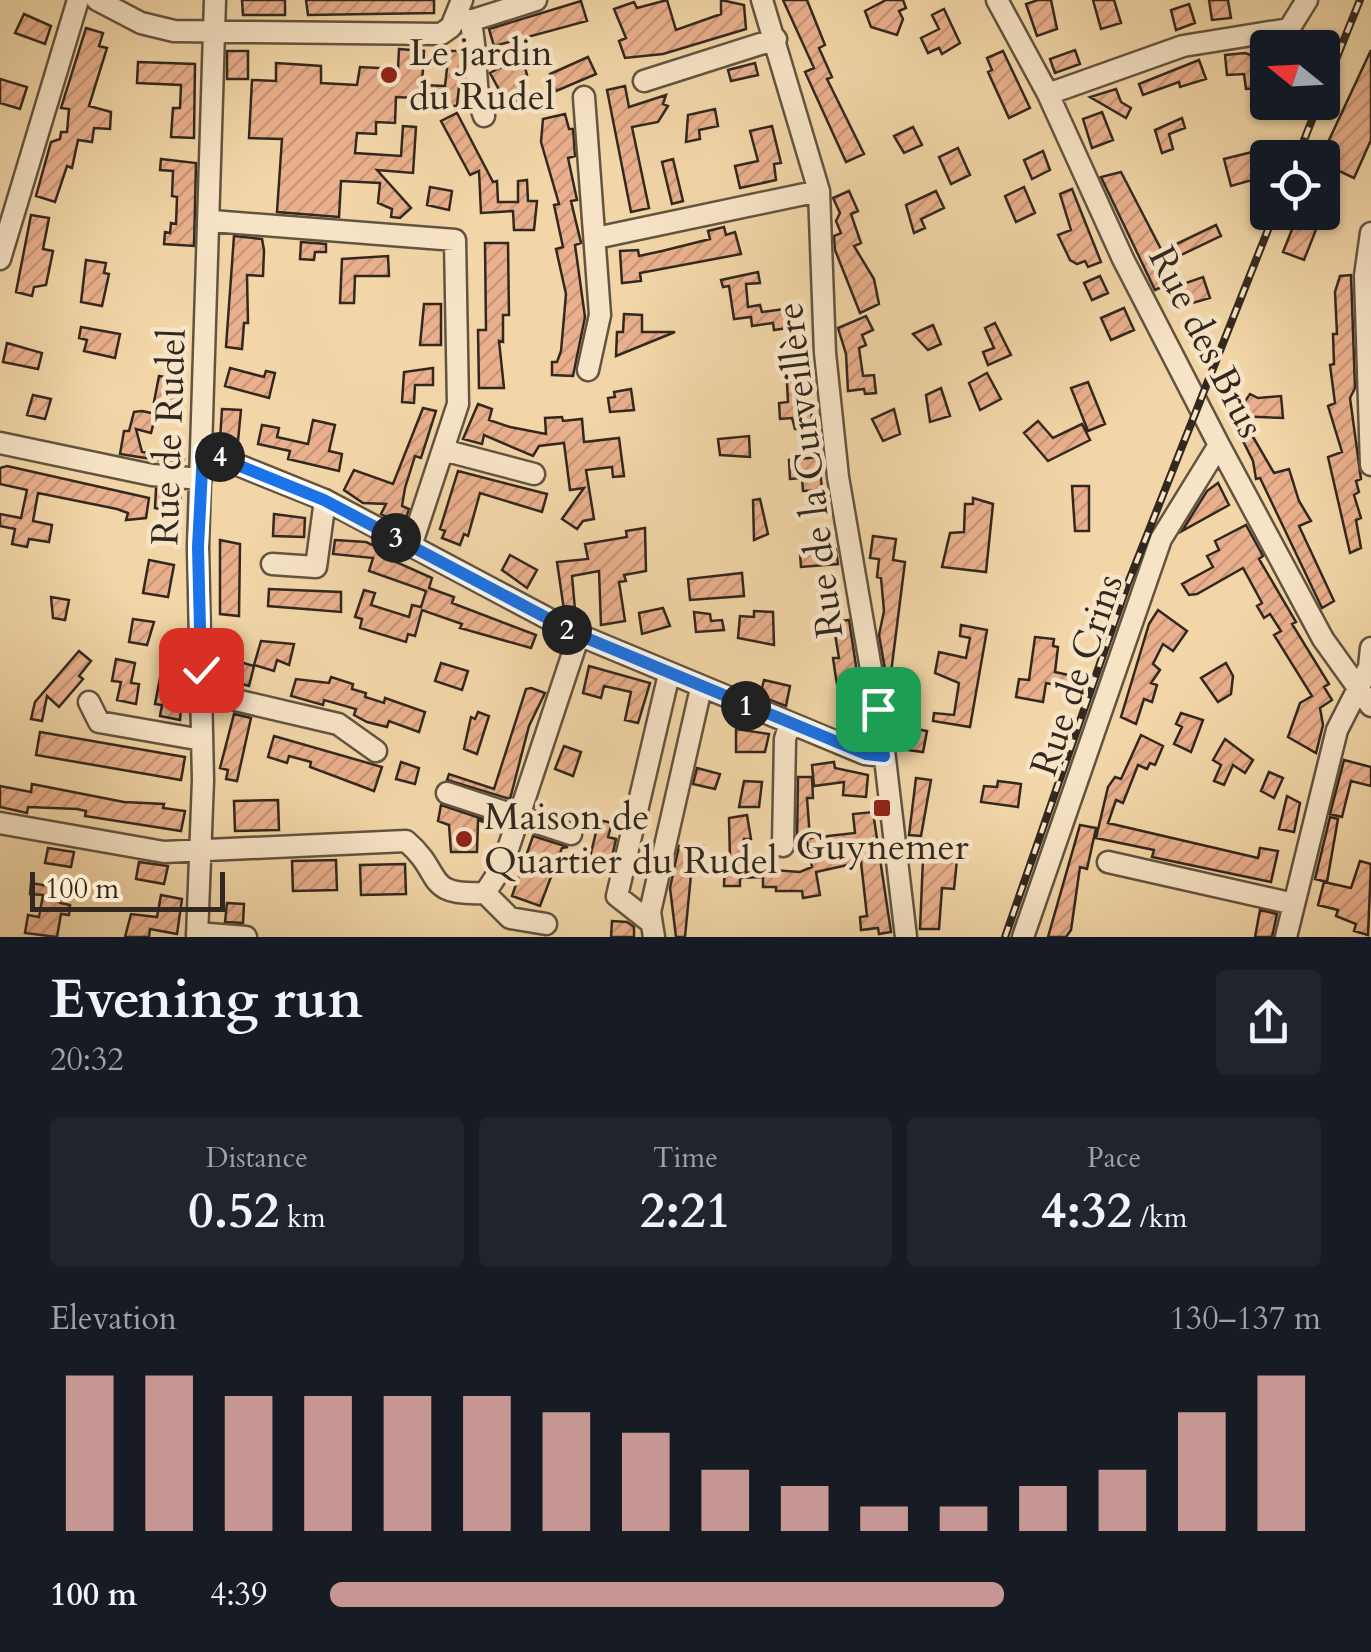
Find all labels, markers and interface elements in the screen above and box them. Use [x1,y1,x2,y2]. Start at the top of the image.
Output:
place label: Le jardin du Rudel [409,27,555,123]
north arrow [1250,30,1340,120]
map controls [1250,30,1340,230]
marker: Le jardin du Rudel [378,64,400,86]
button: locate [1250,140,1340,230]
street label: Rue des Brus [1136,237,1276,447]
street label: Rue de la Curveillère [764,299,856,641]
street label: Rue de Rudel [139,327,199,546]
pin: 4 [195,432,245,482]
text: 4 [213,438,227,476]
pin: 3 [371,513,421,563]
text: 3 [389,519,403,557]
street label: Rue de Crins [1018,567,1136,783]
pin: 2 [542,605,592,655]
text: 2 [560,611,574,649]
pin [159,628,244,713]
icon: check [174,643,229,698]
pin [836,667,921,752]
pin: 1 [721,681,771,731]
icon: arrive [851,682,906,737]
text: 1 [739,687,753,725]
place label: Maison de Quartier du Rudel [484,791,778,887]
marker: Guynemer [871,797,893,819]
place label: Guynemer [795,821,969,873]
marker: Maison de Quartier du Rudel [453,828,475,850]
scale bar [30,867,225,911]
text: 100 m [45,870,119,908]
text: Evening run [50,963,363,1037]
button: share [1216,970,1321,1075]
text: 20:32 [50,1038,124,1082]
text: Distance [206,1139,308,1177]
text: Time [653,1139,718,1177]
text: Pace [1087,1139,1141,1177]
text: 0.52 [188,1177,279,1245]
text: 2:21 [640,1177,731,1245]
text: 4:32 [1041,1177,1132,1245]
text: km [279,1199,326,1237]
text: /km [1132,1199,1187,1237]
text: Elevation [50,1297,177,1341]
text: 130–137 m [1169,1297,1321,1341]
text: 100 m [50,1573,137,1617]
text: 4:39 [210,1573,267,1617]

